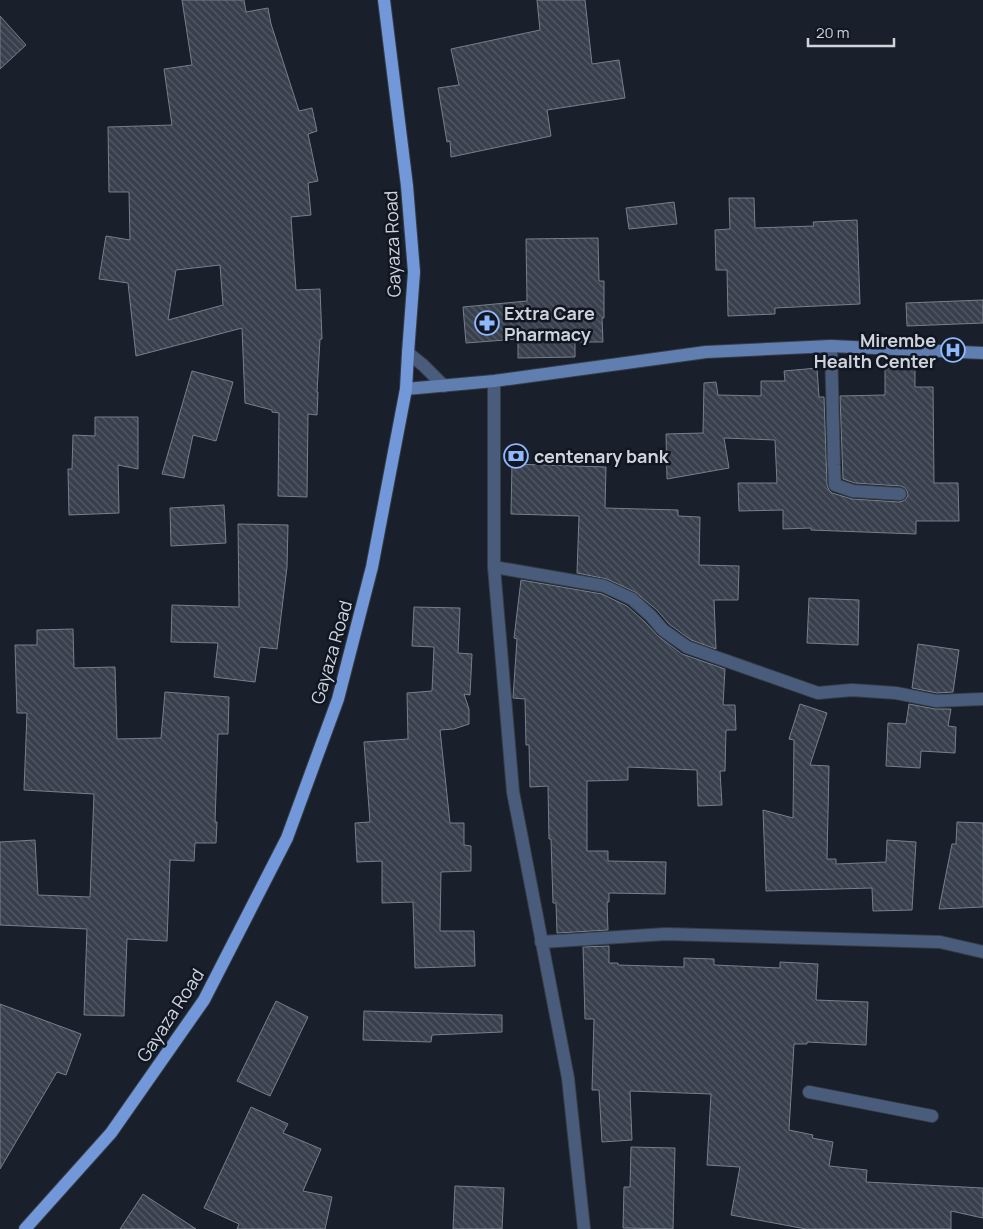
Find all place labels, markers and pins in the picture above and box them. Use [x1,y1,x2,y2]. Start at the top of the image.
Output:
place label: Extra Care Pharmacy [504,301,595,346]
pharmacy icon: Extra Care Pharmacy [474,310,500,336]
place label: Mirembe Health Center [814,328,936,373]
hospital icon: Mirembe Health Center [940,337,966,363]
bank icon: centenary bank [503,443,529,469]
place label: centenary bank [534,444,670,468]

